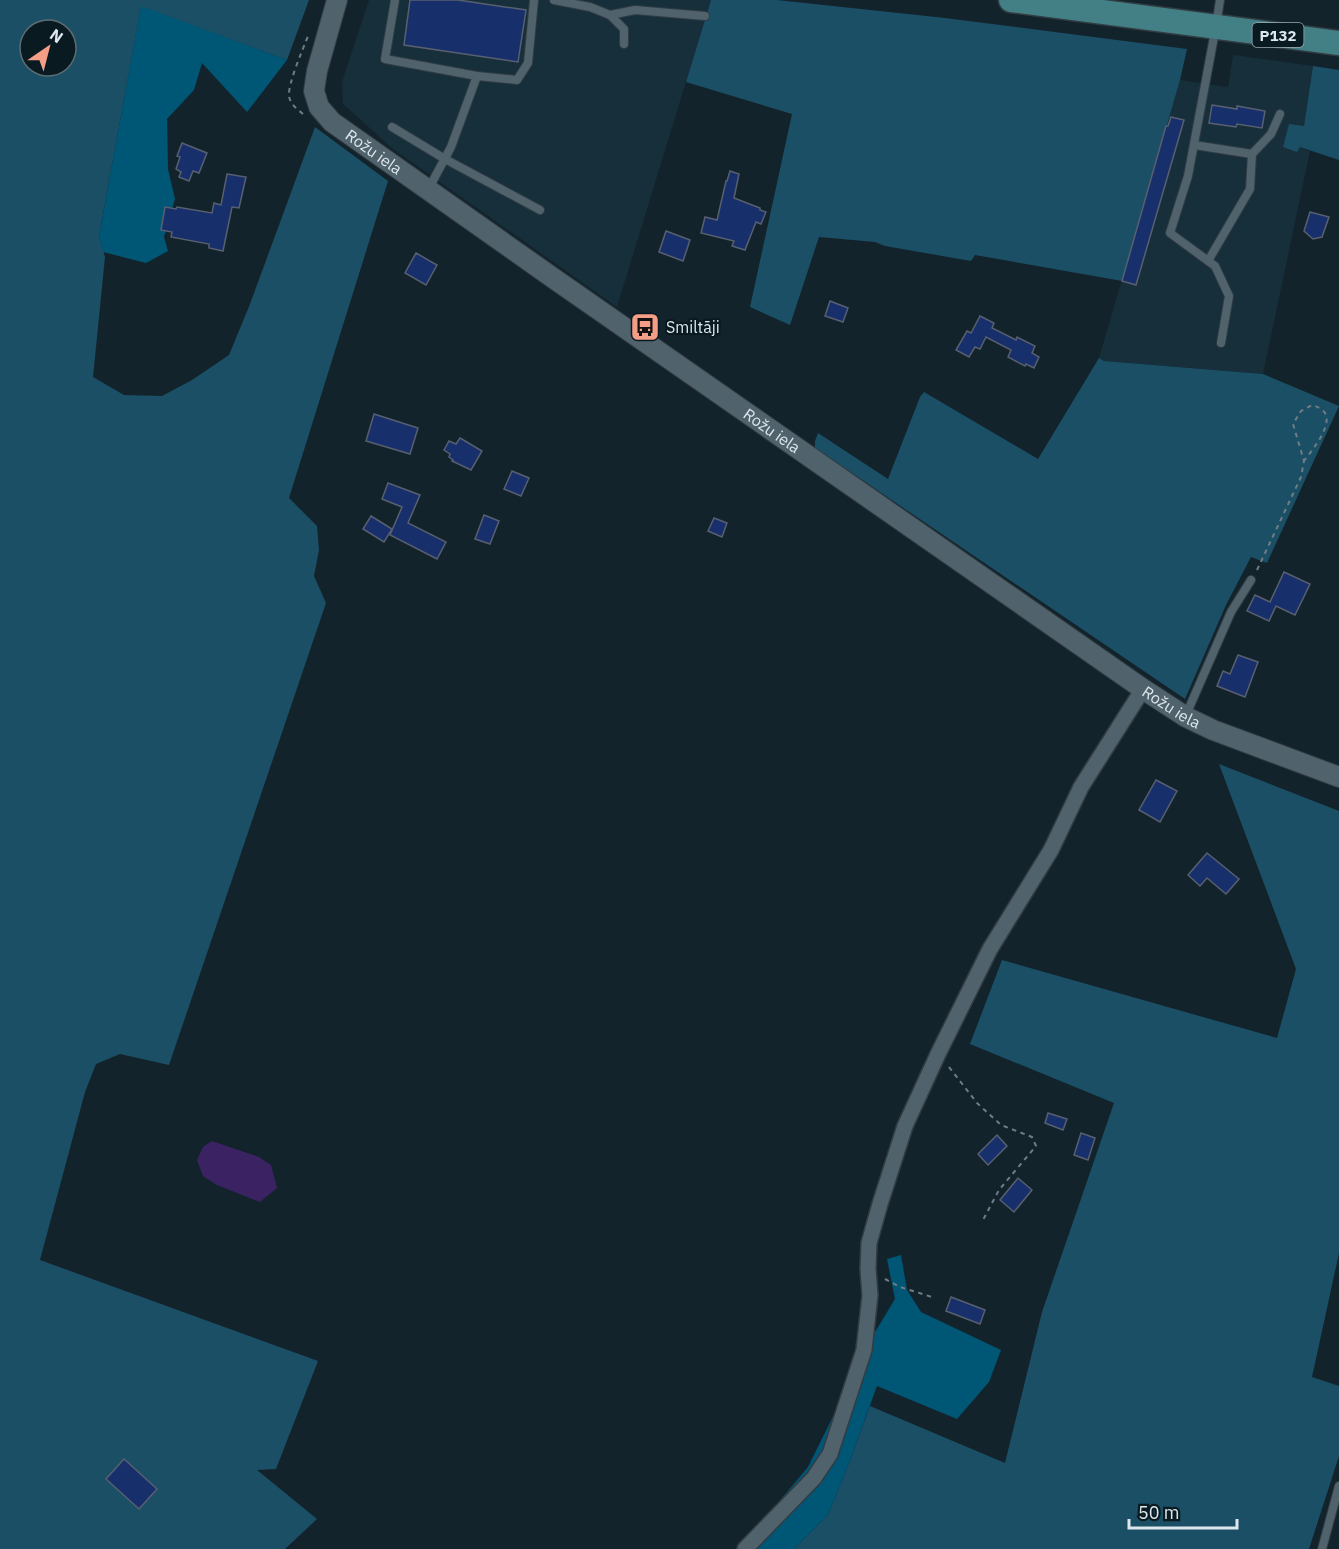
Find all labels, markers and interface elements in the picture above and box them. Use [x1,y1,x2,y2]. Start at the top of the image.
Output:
north arrow [18,18,78,78]
road number: P132 [1252,23,1304,47]
text: N [46,24,67,47]
street label: Rožu iela [342,125,407,179]
bus stop icon: Smiltāji [629,311,661,343]
place label: Smiltāji [666,317,720,337]
street label: Rožu iela [740,404,805,458]
street label: Rožu iela [1139,681,1204,733]
scale bar [1129,1492,1237,1530]
text: 50 m [1138,1501,1180,1524]

